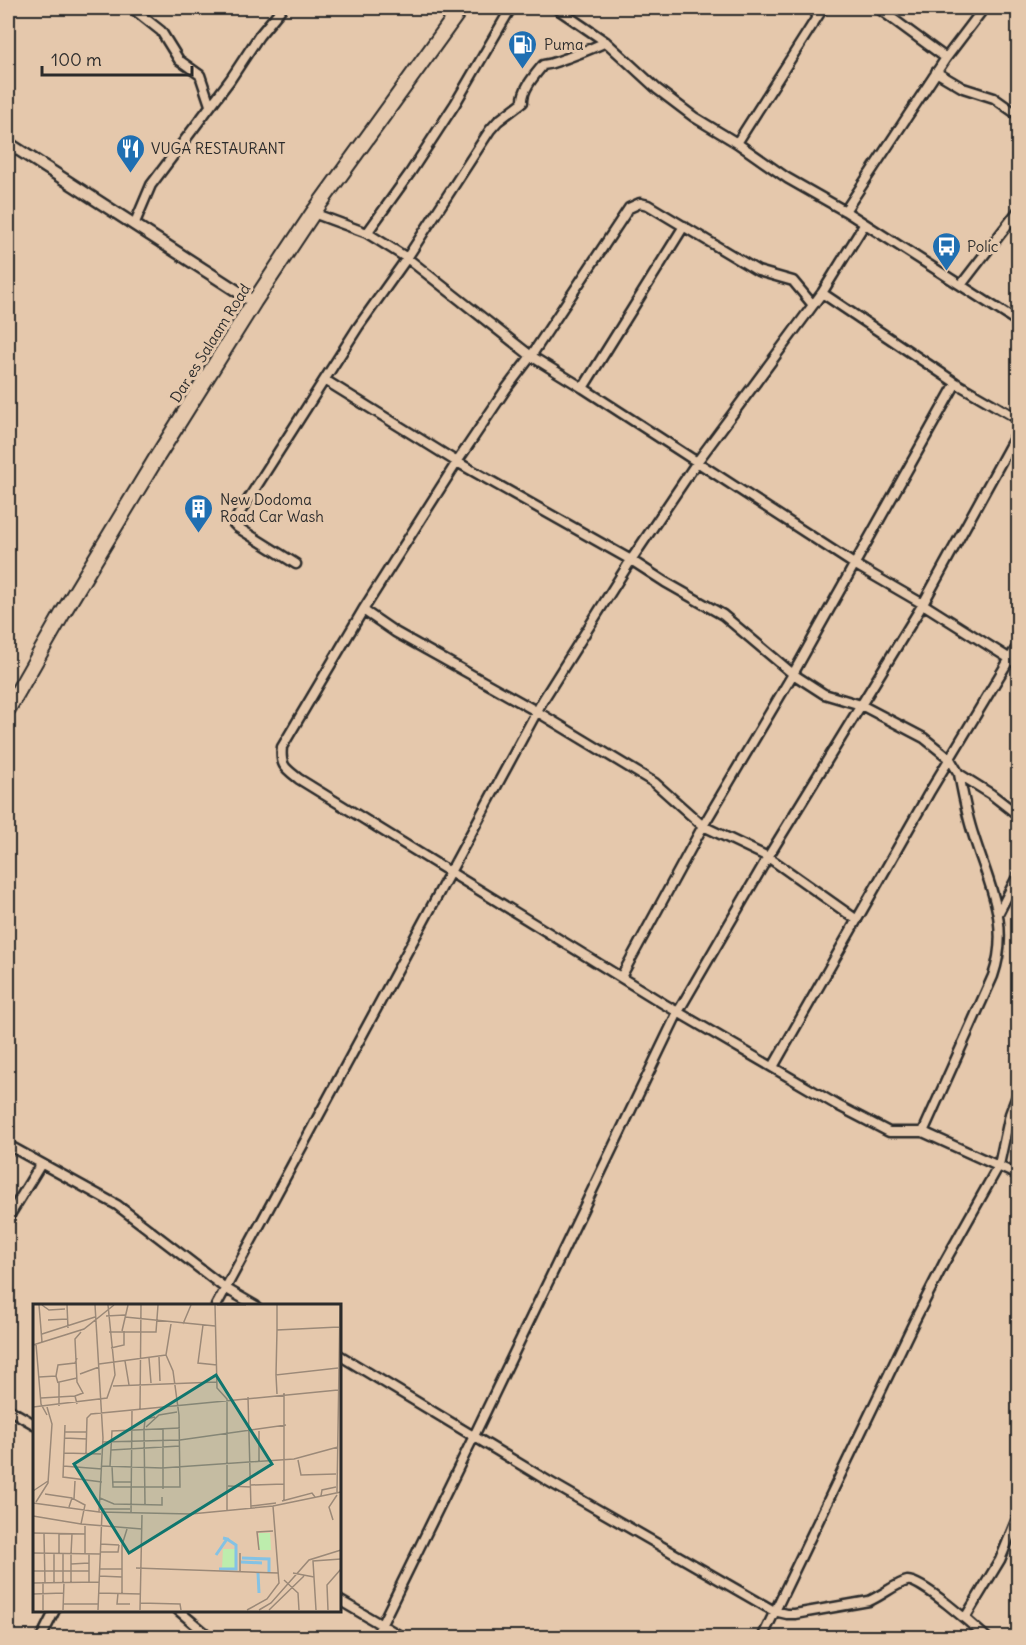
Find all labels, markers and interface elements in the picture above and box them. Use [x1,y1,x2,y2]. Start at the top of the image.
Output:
fuel station icon: Puma [507,28,539,70]
place label: Puma [544,35,584,54]
scale bar [42,39,192,77]
text: 100 m [51,48,102,71]
restaurant icon: VUGA RESTAURANT [114,132,146,174]
place label: VUGA RESTAURANT [151,139,286,158]
bus stop icon: Polic [930,230,962,272]
place label: Polic [967,237,999,256]
street label: Dar es Salaam Road [166,280,254,406]
place label: New Dodoma Road Car Wash [220,490,324,526]
building icon: New Dodoma Road Car Wash [183,492,215,534]
inset map [33,1304,340,1612]

